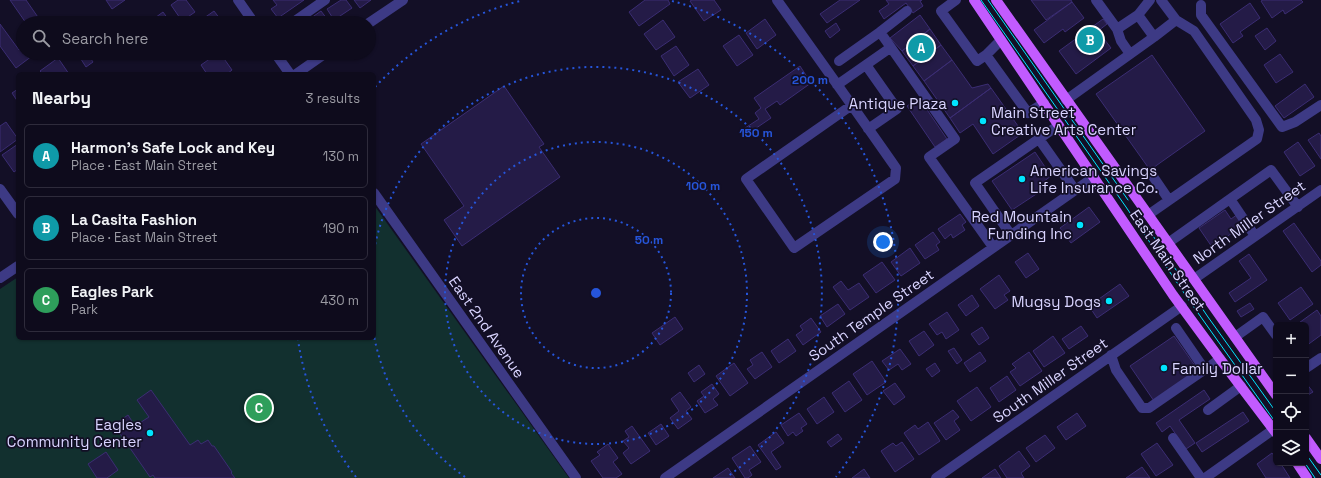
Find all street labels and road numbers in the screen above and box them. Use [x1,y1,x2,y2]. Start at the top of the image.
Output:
street label: North Miller Street [1189,176,1309,268]
street label: East Main Street [1126,206,1210,315]
street label: South Temple Street [805,265,937,365]
street label: East 2nd Avenue [445,272,529,382]
street label: South Miller Street [989,333,1111,427]

